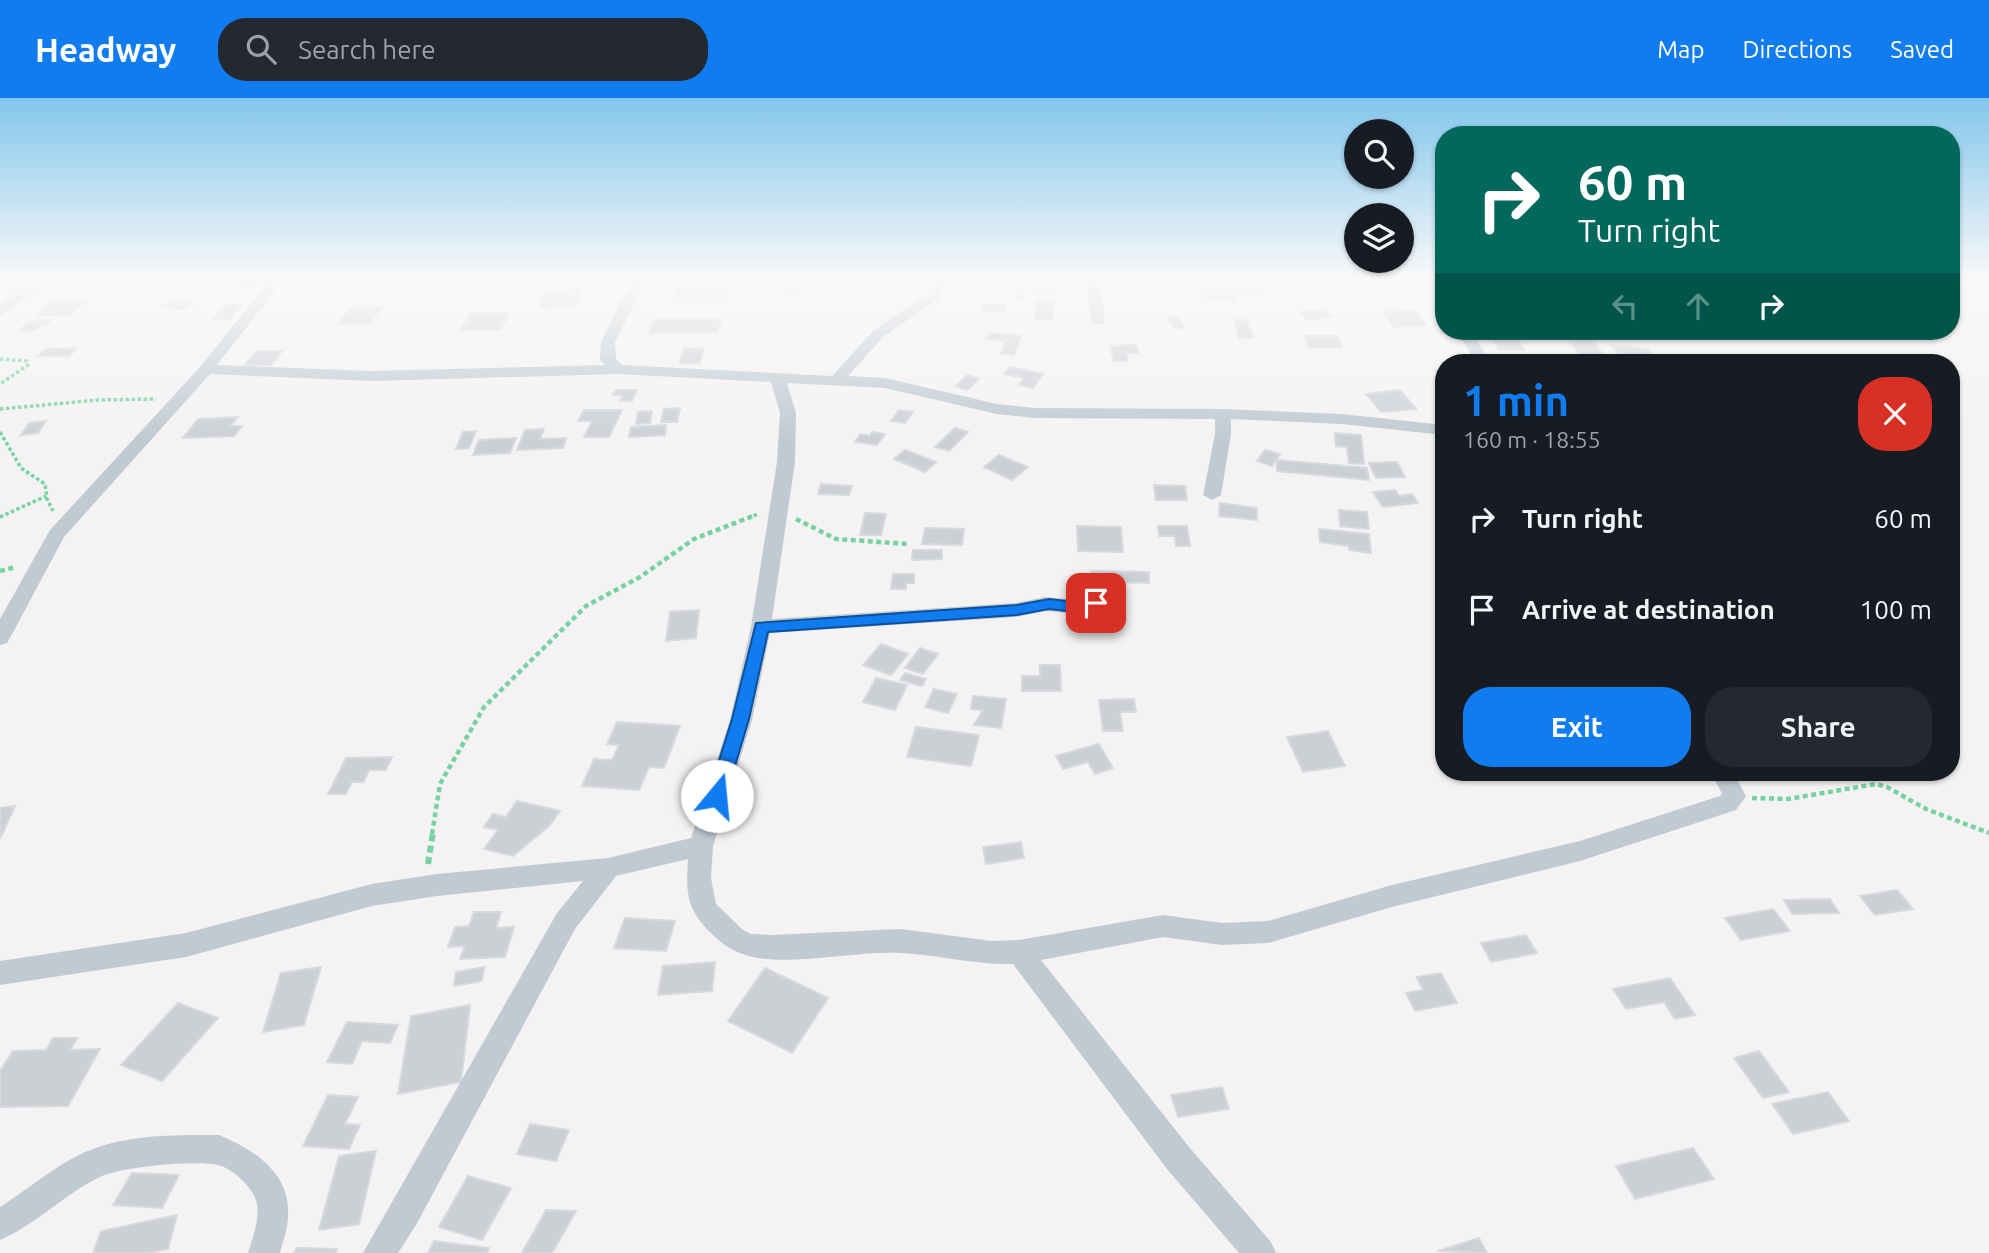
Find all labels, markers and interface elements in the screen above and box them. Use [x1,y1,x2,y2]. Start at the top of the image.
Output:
search box [218,18,708,81]
icon: search [242,30,280,68]
text: Headway [35,31,176,68]
text: Search here [298,35,436,64]
text: Map [1657,36,1704,63]
text: Directions [1742,36,1852,63]
text: Saved [1890,36,1954,63]
map controls [1344,119,1414,273]
button: search [1344,119,1414,189]
icon: right [1463,154,1554,245]
text: 60 m [1578,154,1687,209]
button: layers [1344,203,1414,273]
text: Turn right [1578,212,1720,248]
icon: left [1606,287,1644,325]
icon: ahead [1679,287,1717,325]
icon: right [1752,287,1790,325]
text: 1 min [1463,377,1569,424]
button: close [1858,377,1932,451]
text: 160 m · 18:55 [1463,427,1601,452]
icon: right [1463,500,1501,538]
text: Turn right [1522,504,1643,533]
text: 60 m [1874,504,1932,533]
pin [1066,573,1126,633]
icon: arrive [1077,584,1115,622]
icon: arrive [1463,591,1501,629]
text: Arrive at destination [1522,595,1775,624]
text: 100 m [1860,595,1932,624]
button: Exit [1463,687,1691,767]
button: Share [1705,687,1932,767]
position arrow [680,759,754,833]

